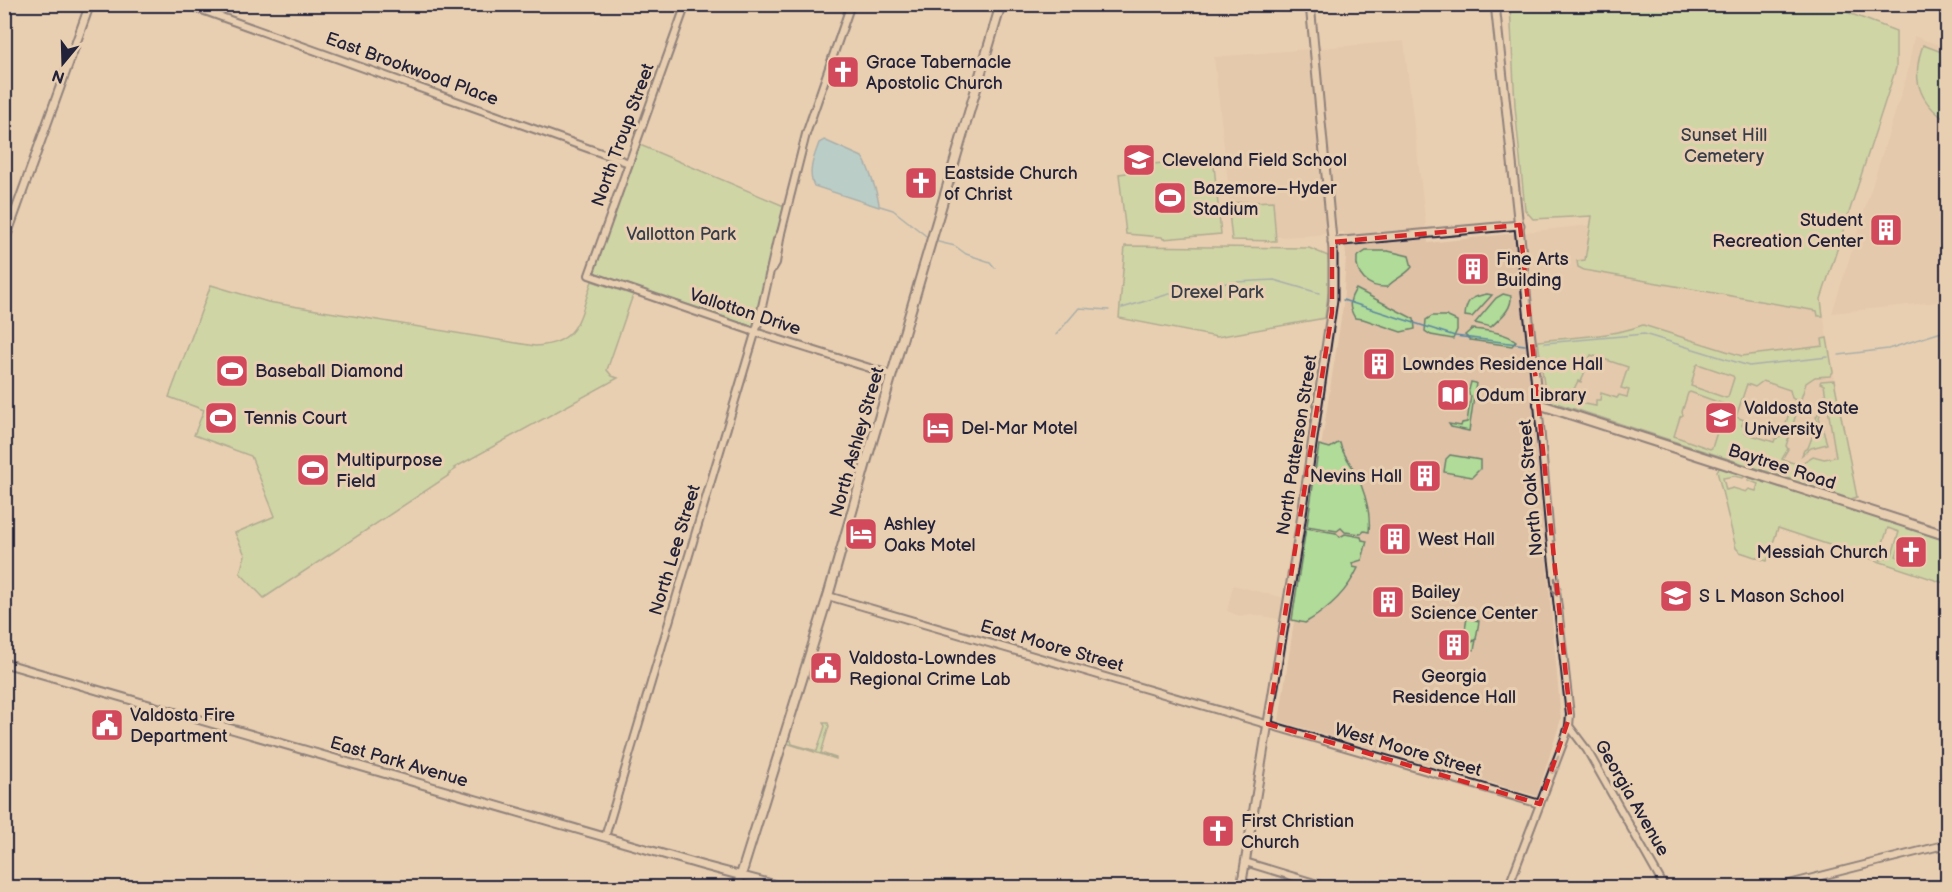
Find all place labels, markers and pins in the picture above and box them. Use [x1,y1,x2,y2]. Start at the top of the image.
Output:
place label: Grace Tabernacle Apostolic Church [866,52,1012,94]
church icon: Grace Tabernacle Apostolic Church [825,54,861,90]
school or university icon: Cleveland Field School [1121,142,1157,178]
place label: Cleveland Field School [1162,150,1347,171]
place label: Eastside Church of Christ [944,163,1078,205]
church icon: Eastside Church of Christ [903,165,939,201]
place label: Bazemore–Hyder Stadium [1193,178,1337,220]
sports icon: Bazemore–Hyder Stadium [1152,180,1188,216]
place label: Student Recreation Center [1712,210,1863,252]
building icon: Student Recreation Center [1868,212,1904,248]
place label: Fine Arts Building [1496,249,1569,291]
building icon: Fine Arts Building [1455,251,1491,287]
building icon: Lowndes Residence Hall [1361,346,1397,382]
sports icon: Baseball Diamond [214,353,250,389]
place label: Lowndes Residence Hall [1402,354,1603,375]
place label: Baseball Diamond [255,361,403,382]
library icon: Odum Library [1435,377,1471,413]
place label: Odum Library [1476,385,1587,406]
place label: Valdosta State University [1744,398,1859,440]
sports icon: Tennis Court [203,400,239,436]
school or university icon: Valdosta State University [1703,400,1739,436]
place label: Tennis Court [244,408,347,429]
hotel icon: Del-Mar Motel [920,410,956,446]
place label: Del-Mar Motel [961,418,1077,439]
place label: Multipurpose Field [336,450,443,492]
sports icon: Multipurpose Field [295,452,331,488]
building icon: Nevins Hall [1407,458,1443,494]
place label: Nevins Hall [1310,466,1402,487]
place label: Ashley Oaks Motel [884,514,975,556]
hotel icon: Ashley Oaks Motel [843,516,879,552]
building icon: West Hall [1377,521,1413,557]
place label: West Hall [1418,529,1495,550]
church icon: Messiah Church [1893,534,1929,570]
place label: Messiah Church [1756,542,1888,563]
school or university icon: S L Mason School [1658,578,1694,614]
place label: Bailey Science Center [1411,582,1538,624]
building icon: Bailey Science Center [1370,584,1406,620]
place label: S L Mason School [1699,586,1844,607]
building icon: Georgia Residence Hall [1436,627,1472,663]
place label: Valdosta-Lowndes Regional Crime Lab [849,648,1011,690]
public building icon: Valdosta-Lowndes Regional Crime Lab [808,650,844,686]
place label: Georgia Residence Hall [1392,666,1516,708]
place label: Valdosta Fire Department [130,705,235,747]
public building icon: Valdosta Fire Department [89,707,125,743]
place label: First Christian Church [1241,811,1354,853]
church icon: First Christian Church [1200,813,1236,849]

